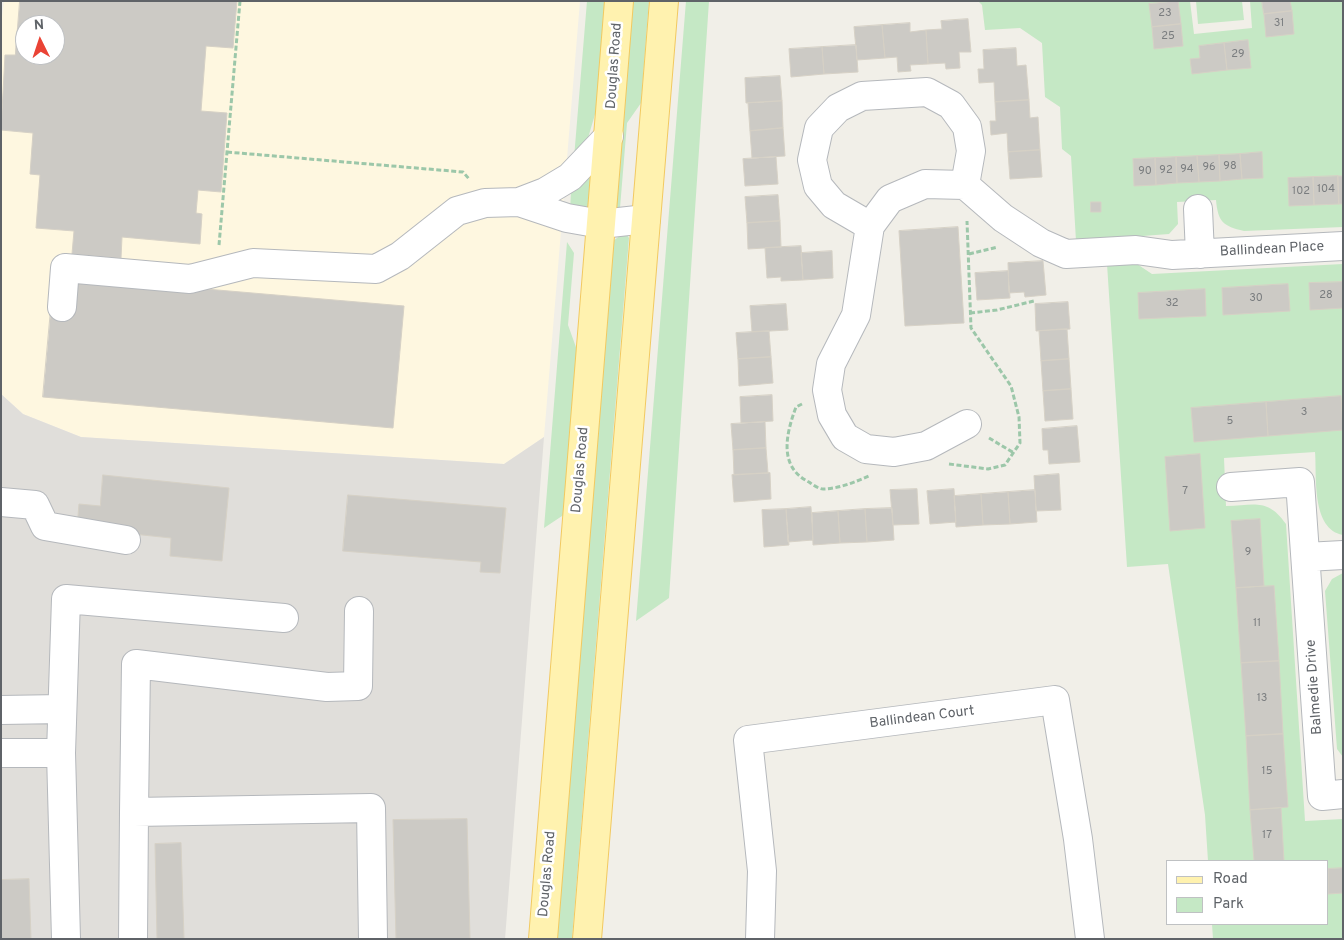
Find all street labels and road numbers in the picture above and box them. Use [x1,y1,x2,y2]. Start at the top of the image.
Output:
street label: Douglas Road [604,22,626,110]
street label: Ballindean Place [1219,239,1325,261]
street label: Douglas Road [569,426,593,514]
street label: Balmedie Drive [1303,639,1327,735]
street label: Ballindean Court [869,703,975,733]
street label: Douglas Road [536,830,560,918]

